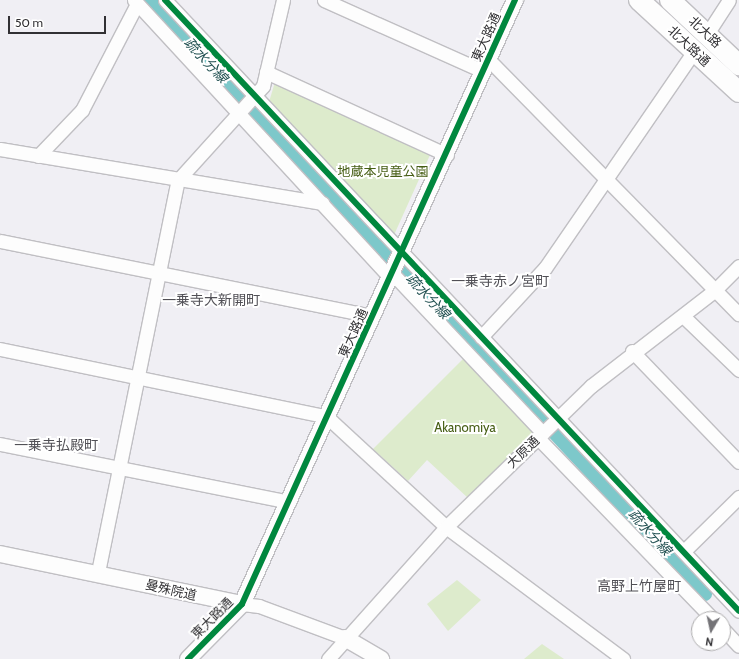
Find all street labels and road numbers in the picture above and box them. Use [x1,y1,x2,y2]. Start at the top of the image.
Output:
street label: 東大路通 [468,10,504,64]
street label: 北大路 [685,13,725,51]
street label: 北大路通 [665,23,713,69]
street label: 東大路通 [335,306,371,360]
street label: 大原通 [504,433,542,471]
street label: 曼殊院道 [144,577,198,603]
street label: 東大路通 [188,594,236,642]

